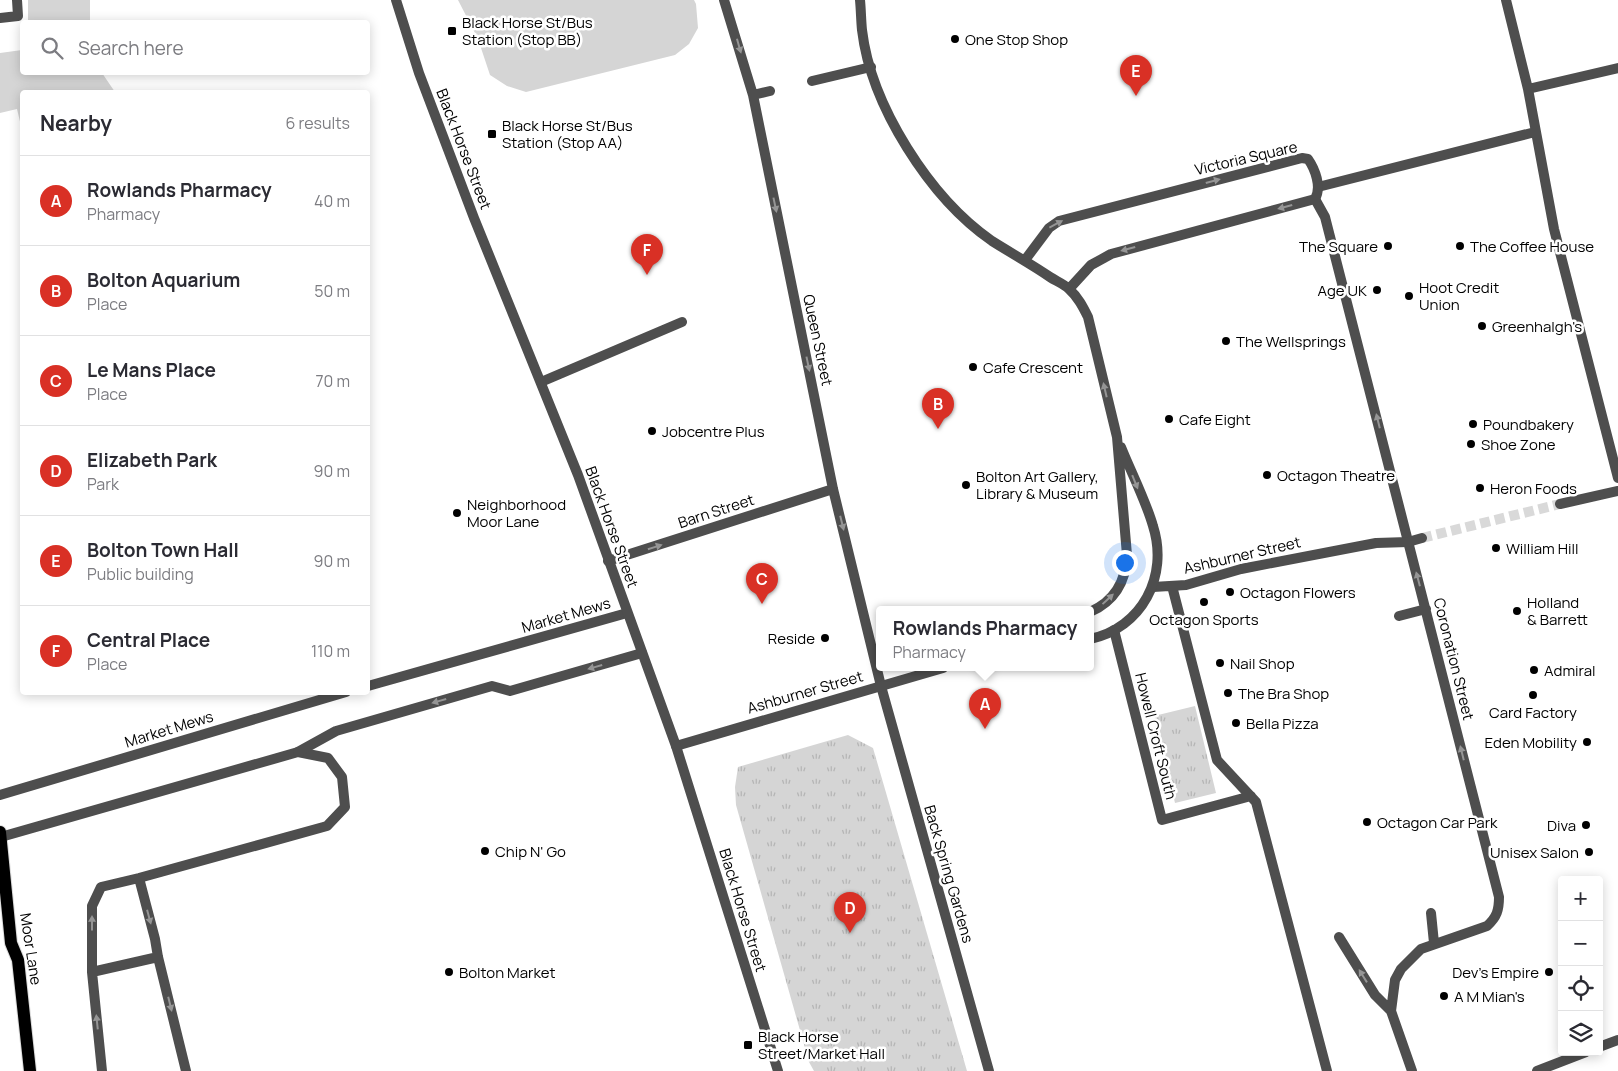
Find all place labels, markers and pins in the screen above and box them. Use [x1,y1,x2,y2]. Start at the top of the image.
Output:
place label: Black Horse St/Bus Station (Stop BB) [462,12,593,50]
marker: Black Horse St/Bus Station (Stop BB) [446,25,458,37]
place label: One Stop Shop [965,29,1068,50]
marker: One Stop Shop [949,33,961,45]
pin: E [1120,55,1152,96]
place label: Black Horse St/Bus Station (Stop AA) [502,115,633,153]
marker: Black Horse St/Bus Station (Stop AA) [486,128,498,140]
pin: F [631,234,663,275]
place label: The Square [1299,236,1378,257]
place label: The Coffee House [1470,236,1594,257]
marker: The Square [1382,240,1394,252]
marker: The Coffee House [1454,240,1466,252]
place label: Hoot Credit Union [1419,277,1499,315]
place label: Age UK [1317,280,1367,301]
marker: Age UK [1371,284,1383,296]
marker: Hoot Credit Union [1403,290,1415,302]
place label: Greenhalgh's [1492,316,1582,337]
marker: Greenhalgh's [1476,320,1488,332]
place label: The Wellsprings [1236,331,1346,352]
marker: The Wellsprings [1220,335,1232,347]
place label: Cafe Crescent [983,357,1083,378]
marker: Cafe Crescent [967,361,979,373]
pin: B [922,388,954,429]
place label: Cafe Eight [1179,409,1251,430]
marker: Cafe Eight [1163,413,1175,425]
place label: Poundbakery [1483,414,1574,435]
marker: Poundbakery [1467,418,1479,430]
place label: Jobcentre Plus [662,421,765,442]
marker: Jobcentre Plus [646,425,658,437]
place label: Shoe Zone [1481,434,1556,455]
marker: Shoe Zone [1465,438,1477,450]
place label: Octagon Theatre [1277,465,1395,486]
place label: Bolton Art Gallery, Library & Museum [976,466,1099,504]
marker: Octagon Theatre [1261,469,1273,481]
place label: Heron Foods [1490,478,1577,499]
marker: Bolton Art Gallery, Library & Museum [960,479,972,491]
marker: Heron Foods [1474,482,1486,494]
place label: Neighborhood Moor Lane [467,494,566,532]
marker: Neighborhood Moor Lane [451,507,463,519]
place label: William Hill [1506,538,1579,559]
marker: William Hill [1490,542,1502,554]
pin: C [746,563,778,604]
place label: Octagon Flowers [1240,582,1356,603]
marker: Octagon Flowers [1224,586,1236,598]
place label: Holland & Barrett [1527,592,1588,630]
marker: Octagon Sports [1198,596,1210,608]
marker: Holland & Barrett [1511,605,1523,617]
place label: Octagon Sports [1149,609,1259,630]
place label: Reside [768,628,815,649]
marker: Reside [819,632,831,644]
place label: Nail Shop [1230,653,1295,674]
marker: Nail Shop [1214,657,1226,669]
place label: Admiral [1544,660,1596,681]
marker: Admiral [1528,664,1540,676]
place label: The Bra Shop [1238,683,1329,704]
marker: The Bra Shop [1222,687,1234,699]
pin: A [969,688,1001,729]
marker: Card Factory [1527,689,1539,701]
place label: Card Factory [1489,702,1577,723]
place label: Bella Pizza [1246,713,1319,734]
marker: Bella Pizza [1230,717,1242,729]
place label: Eden Mobility [1485,732,1577,753]
marker: Eden Mobility [1581,736,1593,748]
place label: Octagon Car Park [1377,812,1498,833]
place label: Diva [1547,815,1576,836]
marker: Octagon Car Park [1361,816,1373,828]
marker: Diva [1580,819,1592,831]
place label: Chip N' Go [495,841,566,862]
place label: Unisex Salon [1490,842,1579,863]
marker: Chip N' Go [479,845,491,857]
marker: Unisex Salon [1583,846,1595,858]
pin: D [834,892,866,933]
place label: Bolton Market [459,962,555,983]
place label: Dev's Empire [1452,962,1539,983]
marker: Bolton Market [443,966,455,978]
marker: Dev's Empire [1543,966,1555,978]
place label: A M Mian's [1454,986,1525,1007]
marker: A M Mian's [1438,990,1450,1002]
place label: Black Horse Street/Market Hall [758,1026,885,1064]
marker: Black Horse Street/Market Hall [742,1039,754,1051]

